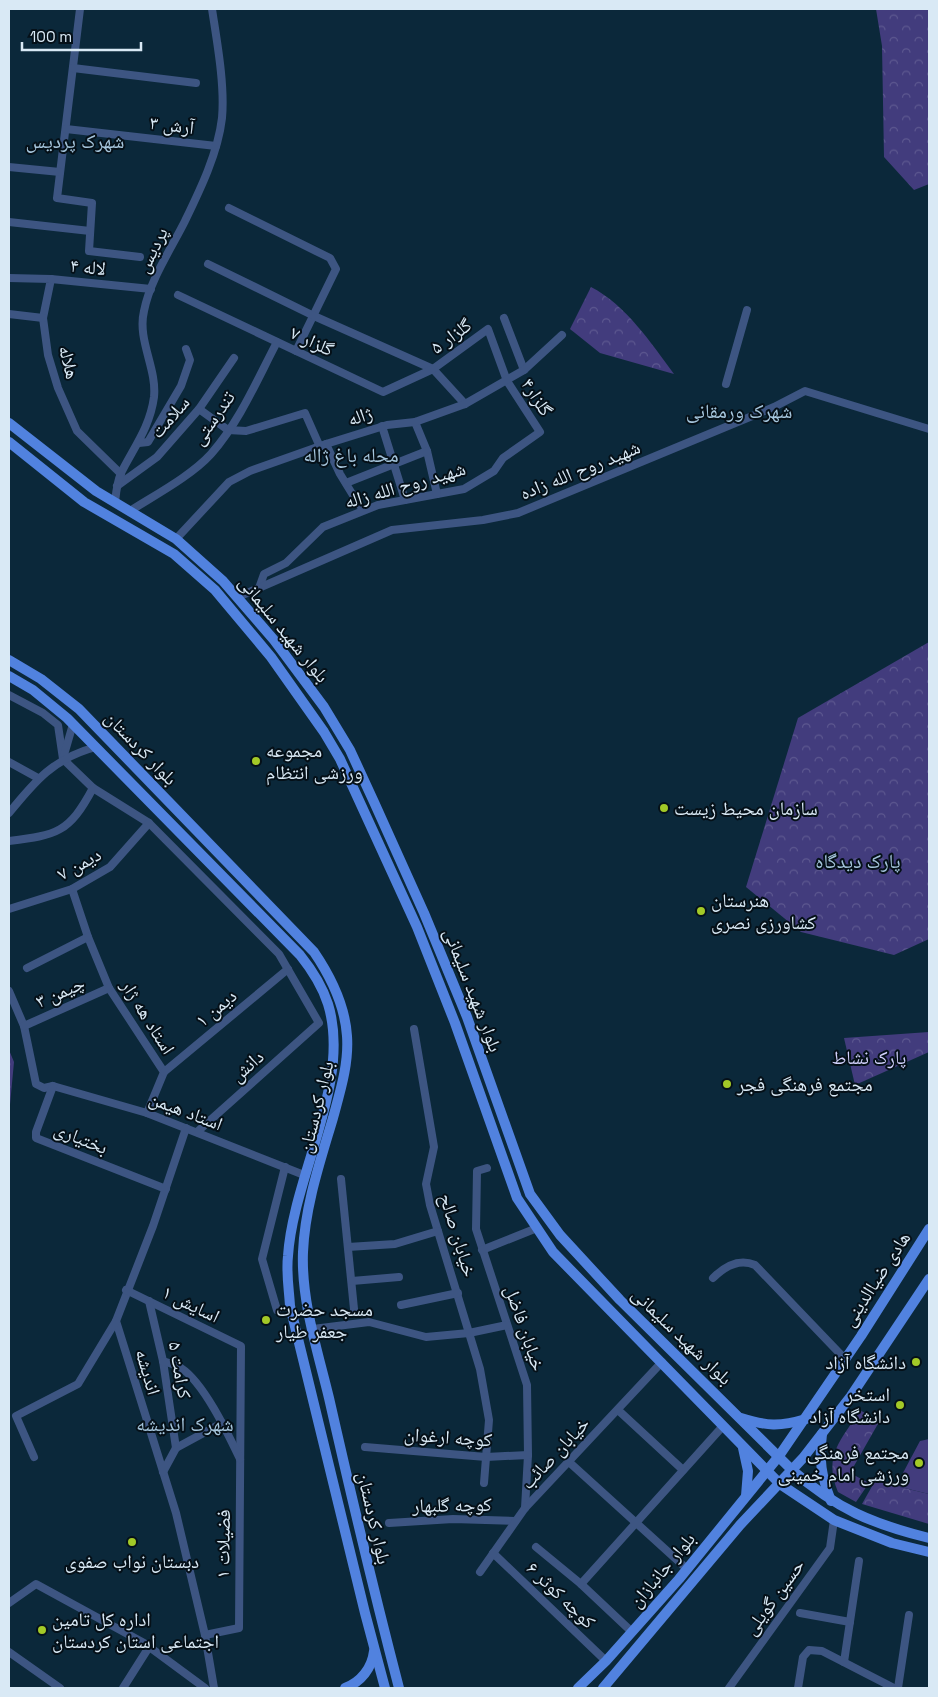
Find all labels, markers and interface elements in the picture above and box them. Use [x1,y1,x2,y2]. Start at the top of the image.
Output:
scale bar [22,20,141,52]
text: 100 m [30,27,72,46]
street label: آرش ۳ [148,110,197,140]
district label: شهرک پردیس [26,128,124,154]
street label: پردیس [130,223,174,277]
street label: لاله ۴ [69,253,107,281]
street label: گلزار ۵ [425,312,477,359]
street label: گلزار ۷ [286,320,338,362]
street label: هلاله [53,343,85,381]
street label: گلزار۴ [515,373,559,421]
street label: تندرستی [185,386,241,450]
street label: سلامت [145,391,195,443]
district label: شهرک ورمقانی [686,398,792,424]
street label: ژاله [344,400,376,432]
street label: شهید روح الله زاده [516,434,644,506]
district label: محله باغ ژاله [303,442,399,468]
street label: شهید روح الله زاله [342,456,468,514]
street label: بلوار شهید سلیمانی [233,570,335,688]
street label: بلوار کردستان [99,705,183,791]
place label: مجموعه ورزشی انتظام [266,738,363,786]
marker: مجموعه ورزشی انتظام [250,755,262,767]
place label: سازمان محیط زیست [674,796,818,821]
marker: سازمان محیط زیست [658,802,670,814]
street label: دیمن ۷ [52,842,106,886]
district label: پارک دیدگاه [815,848,901,874]
place label: هنرستان کشاورزی نصری [711,888,816,935]
marker: هنرستان کشاورزی نصری [695,905,707,917]
street label: بلوار شهید سلیمانی [438,924,508,1056]
street label: چیمن ۳ [31,970,89,1014]
street label: استاد هه ژار [115,974,181,1059]
street label: دیمن ۱ [190,983,242,1033]
street label: دانش [225,1044,269,1088]
park label: پارک نشاط [832,1045,906,1070]
street label: بلوار کردستان [292,1058,340,1156]
place label: مجتمع فرهنگی فجر [736,1072,873,1097]
marker: مجتمع فرهنگی فجر [721,1078,733,1090]
street label: استاد هیمن [146,1086,226,1136]
street label: بختیاری [51,1116,111,1160]
street label: خیابان صالح [433,1190,483,1280]
street label: هادی ضیاالدینی [836,1227,916,1331]
street label: اسایش ۱ [158,1279,224,1329]
street label: خیابان فاضل [499,1282,551,1374]
street label: بلوار شهید سلیمانی [626,1282,738,1390]
place label: مسجد حضرت جعفر طیار [275,1297,373,1344]
marker: مسجد حضرت جعفر طیار [260,1314,272,1326]
street label: کرامت ۵ [163,1339,197,1401]
street label: اندیشه [130,1346,166,1398]
place label: دانشگاه آزاد [825,1350,906,1375]
marker: دانشگاه آزاد [910,1356,922,1368]
place label: استخر دانشگاه آزاد [809,1382,890,1429]
marker: استخر دانشگاه آزاد [894,1399,906,1411]
district label: شهرک اندیشه [136,1411,234,1437]
street label: خیابان صائب [515,1411,595,1495]
street label: کوچه ارغوان [403,1421,493,1453]
place label: مجتمع فرهنگی ورزشی امام خمینی [777,1440,909,1488]
marker: مجتمع فرهنگی ورزشی امام خمینی [913,1457,925,1469]
street label: بلوار کردستان [351,1469,397,1567]
street label: کوچه گلبهار [411,1492,492,1518]
street label: فضیلات ۱ [210,1509,236,1579]
street label: بلوار جانبازان [623,1527,701,1613]
marker: دبستان نواب صفوی [126,1536,138,1548]
place label: دبستان نواب صفوی [65,1549,199,1574]
street label: حسین گویلی [738,1554,810,1640]
street label: کوچه کوثر ۶ [521,1556,601,1634]
place label: اداره کل تامین اجتماعی استان کردستان [52,1607,219,1654]
marker: اداره کل تامین اجتماعی استان کردستان [36,1624,48,1636]

